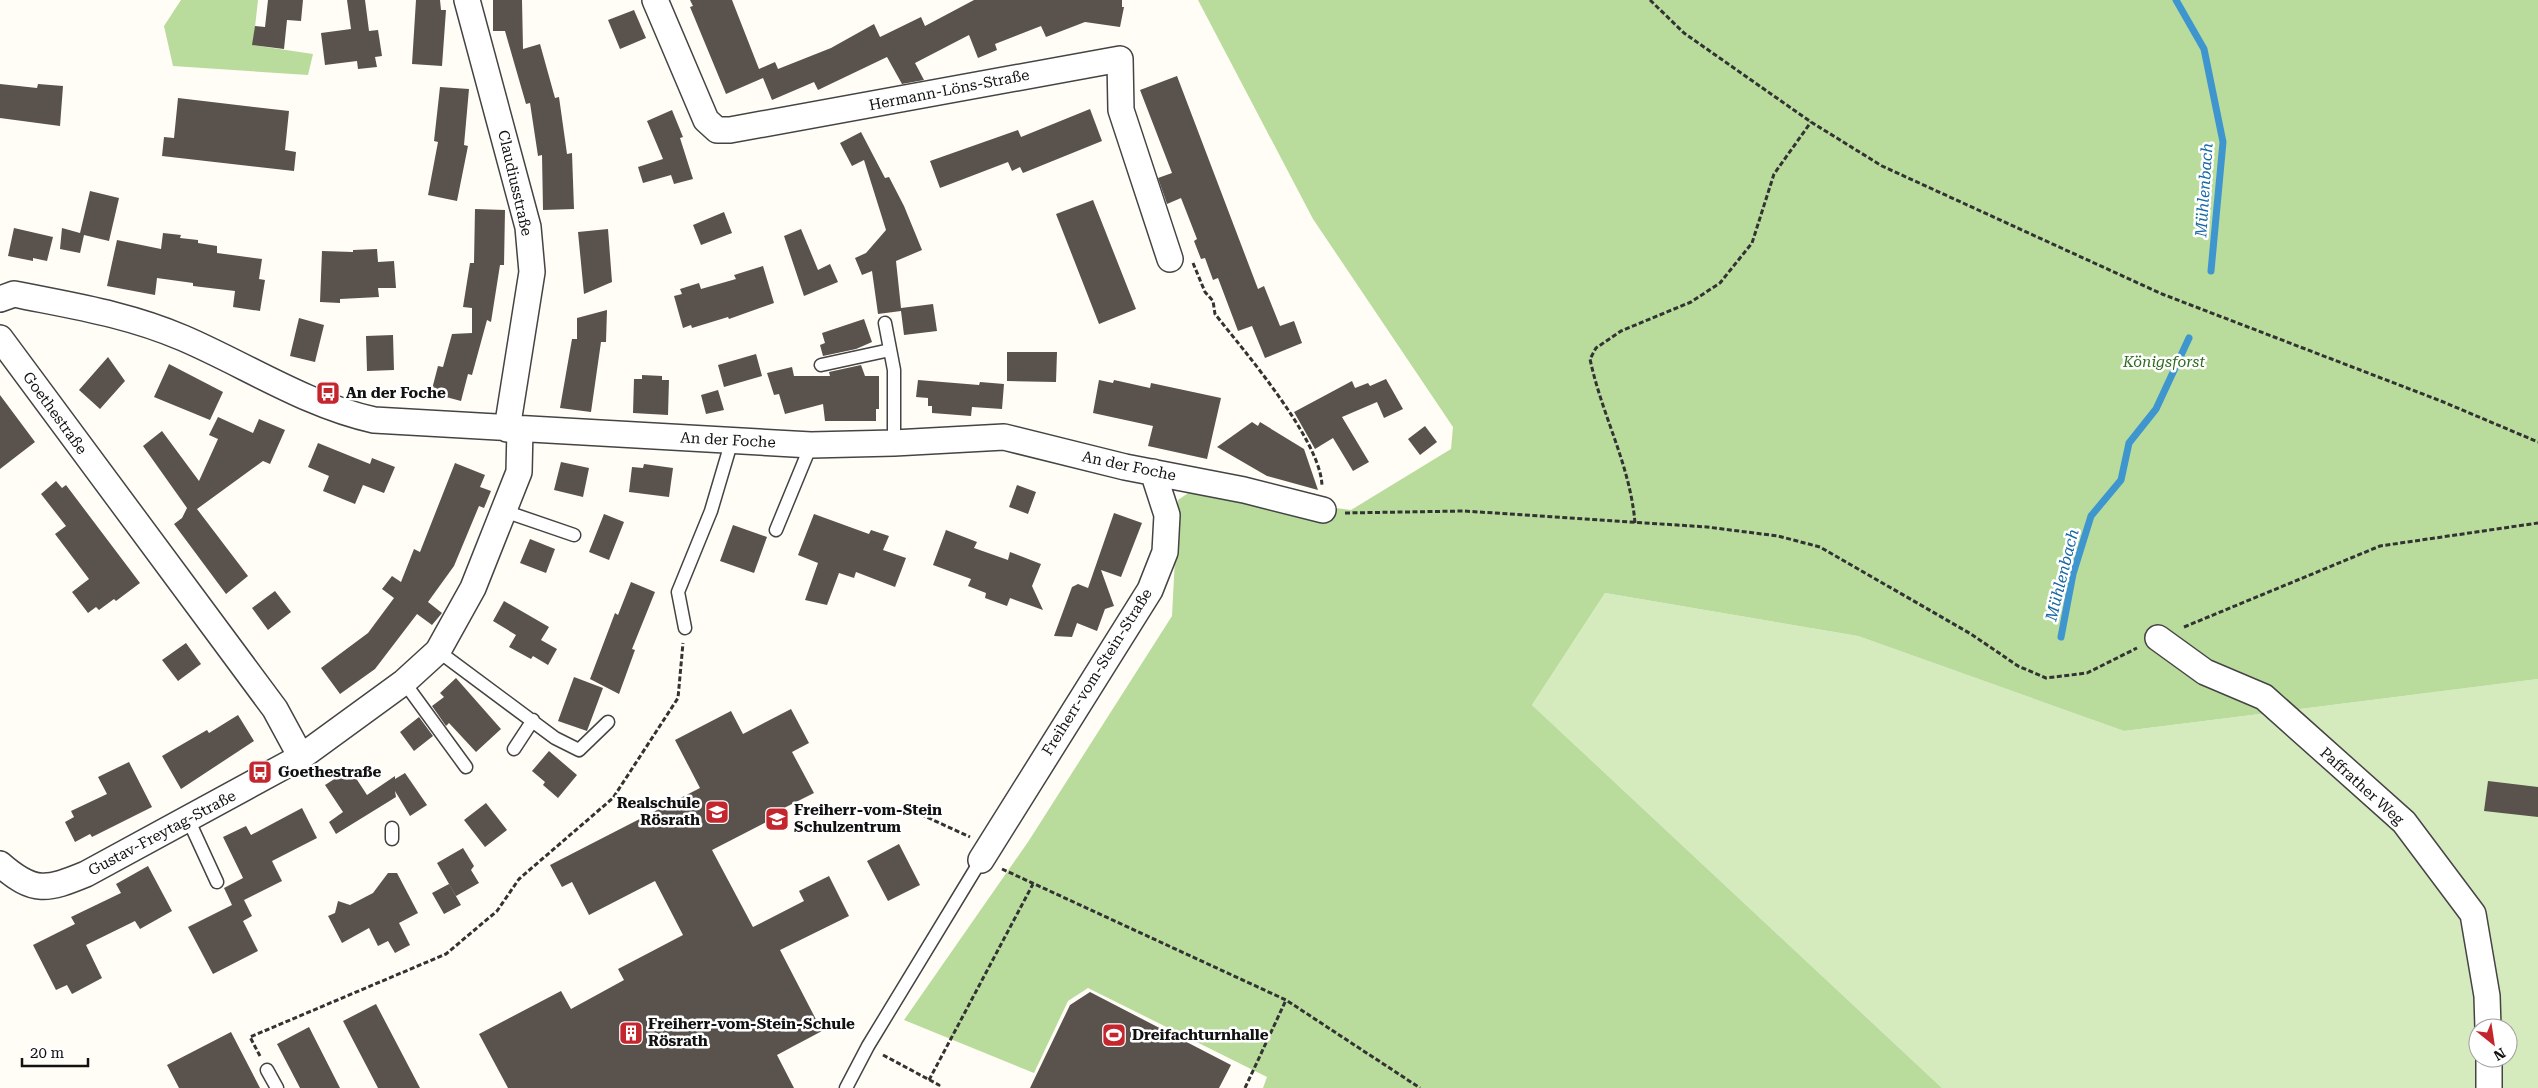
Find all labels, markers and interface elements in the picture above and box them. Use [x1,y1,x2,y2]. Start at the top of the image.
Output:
street label: Hermann-Löns-Straße [867,66,1031,114]
street label: Claudiusstraße [494,128,536,238]
water label: Mühlenbach [2191,142,2217,239]
park label: Königsforst [2122,353,2205,371]
street label: Goethestraße [19,368,91,458]
bus stop icon: An der Foche [315,380,341,406]
place label: An der Foche [346,384,446,402]
street label: An der Foche [680,429,776,451]
street label: An der Foche [1080,447,1178,485]
water label: Mühlenbach [2041,527,2083,624]
street label: Freiherr-vom-Stein-Straße [1038,585,1156,759]
street label: Paffrather Weg [2316,744,2408,829]
bus stop icon: Goethestraße [247,759,273,785]
place label: Goethestraße [278,763,381,781]
street label: Gustav-Freytag-Straße [85,786,239,880]
place label: Realschule Rösrath [617,794,700,829]
school or university icon: Realschule Rösrath [704,799,730,825]
place label: Freiherr-vom-Stein Schulzentrum [794,801,942,836]
school or university icon: Freiherr-vom-Stein Schulzentrum [764,806,790,832]
place label: Freiherr-vom-Stein-Schule Rösrath [648,1015,855,1050]
north arrow [2468,1018,2518,1068]
building icon: Freiherr-vom-Stein-Schule Rösrath [618,1020,644,1046]
sports icon: Dreifachturnhalle [1101,1022,1127,1048]
place label: Dreifachturnhalle [1132,1026,1269,1044]
scale bar [22,1036,89,1068]
text: 20 m [30,1044,65,1062]
text: N [2491,1045,2508,1064]

